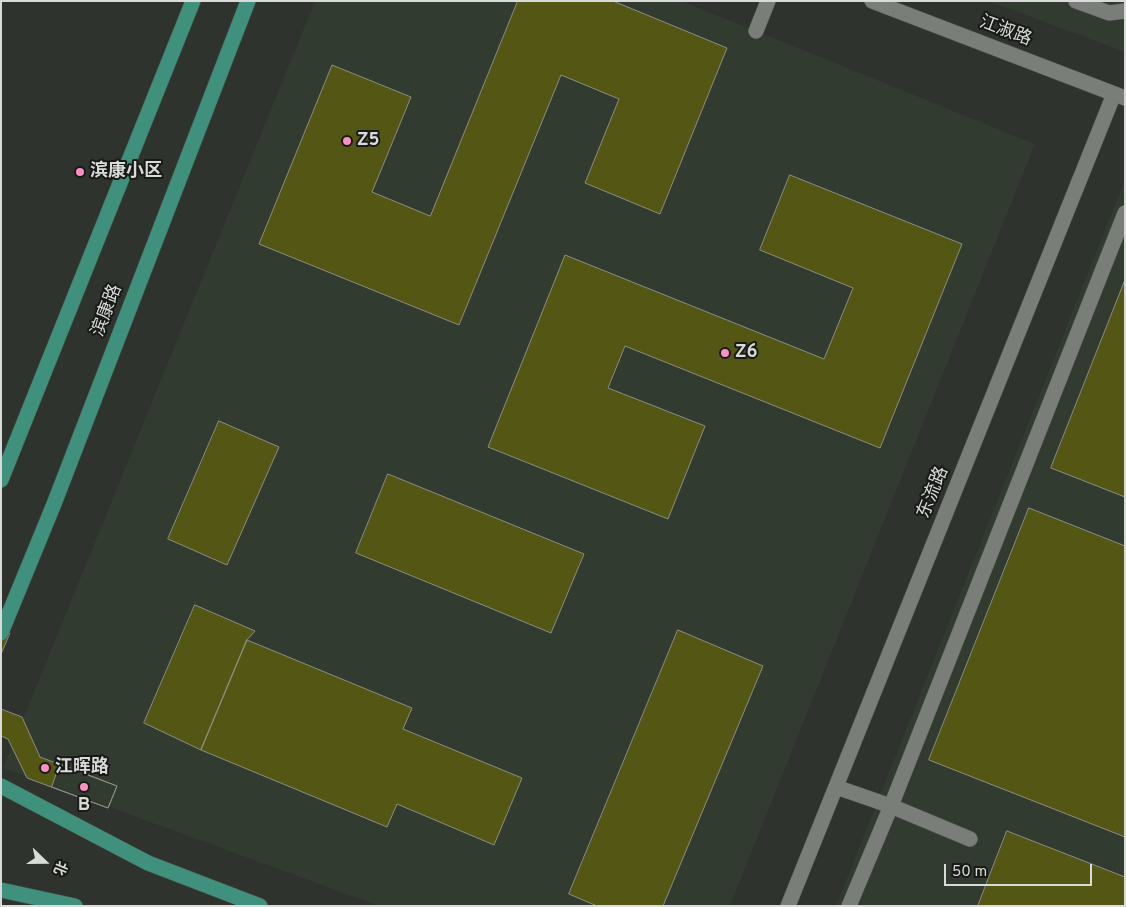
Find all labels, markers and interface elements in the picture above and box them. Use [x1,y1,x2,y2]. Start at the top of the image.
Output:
street label: 江淑路 [976,12,1034,52]
place label: Z5 [357,130,379,152]
marker: Z5 [341,135,353,147]
place label: 滨康小区 [90,161,162,183]
marker: 滨康小区 [74,166,86,178]
street label: 滨康路 [88,282,128,340]
place label: Z6 [735,342,758,364]
marker: Z6 [719,347,731,359]
street label: 东流路 [914,464,954,522]
place label: 江晖路 [55,757,109,779]
marker: 江晖路 [39,762,51,774]
marker: B [78,781,90,793]
place label: B [78,795,90,817]
north arrow [20,837,70,887]
scale bar [946,854,1094,886]
text: 北 [49,858,70,877]
text: 50 m [952,863,987,882]

